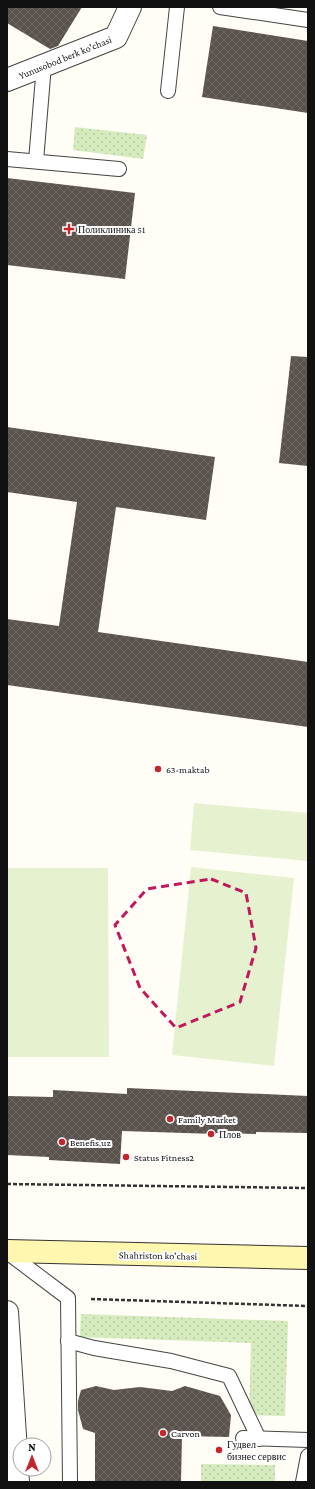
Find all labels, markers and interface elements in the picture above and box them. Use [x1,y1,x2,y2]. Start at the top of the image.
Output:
street label: Yunusobod berk ko'chasi [17,34,114,81]
marker: Поликлиника 51 [63,223,75,235]
place label: Поликлиника 51 [78,224,145,235]
marker: 63-maktab [153,764,163,774]
place label: 63-maktab [166,764,210,775]
marker: Family Market [165,1114,175,1124]
place label: Family Market [178,1114,237,1125]
marker: Плов [206,1129,216,1139]
place label: Плов [219,1129,241,1140]
marker: Benefis.uz [57,1137,67,1147]
place label: Benefis.uz [70,1137,111,1148]
marker: Status Fitness2 [121,1152,131,1162]
place label: Status Fitness2 [134,1152,194,1163]
street label: Shahriston ko'chasi [119,1249,198,1262]
marker: Carvon [158,1428,168,1438]
place label: Carvon [171,1428,201,1439]
north arrow [12,1437,52,1477]
place label: Гудвел бизнес сервис [227,1439,287,1462]
text: N [28,1441,36,1453]
marker: Гудвел бизнес сервис [214,1445,224,1455]

